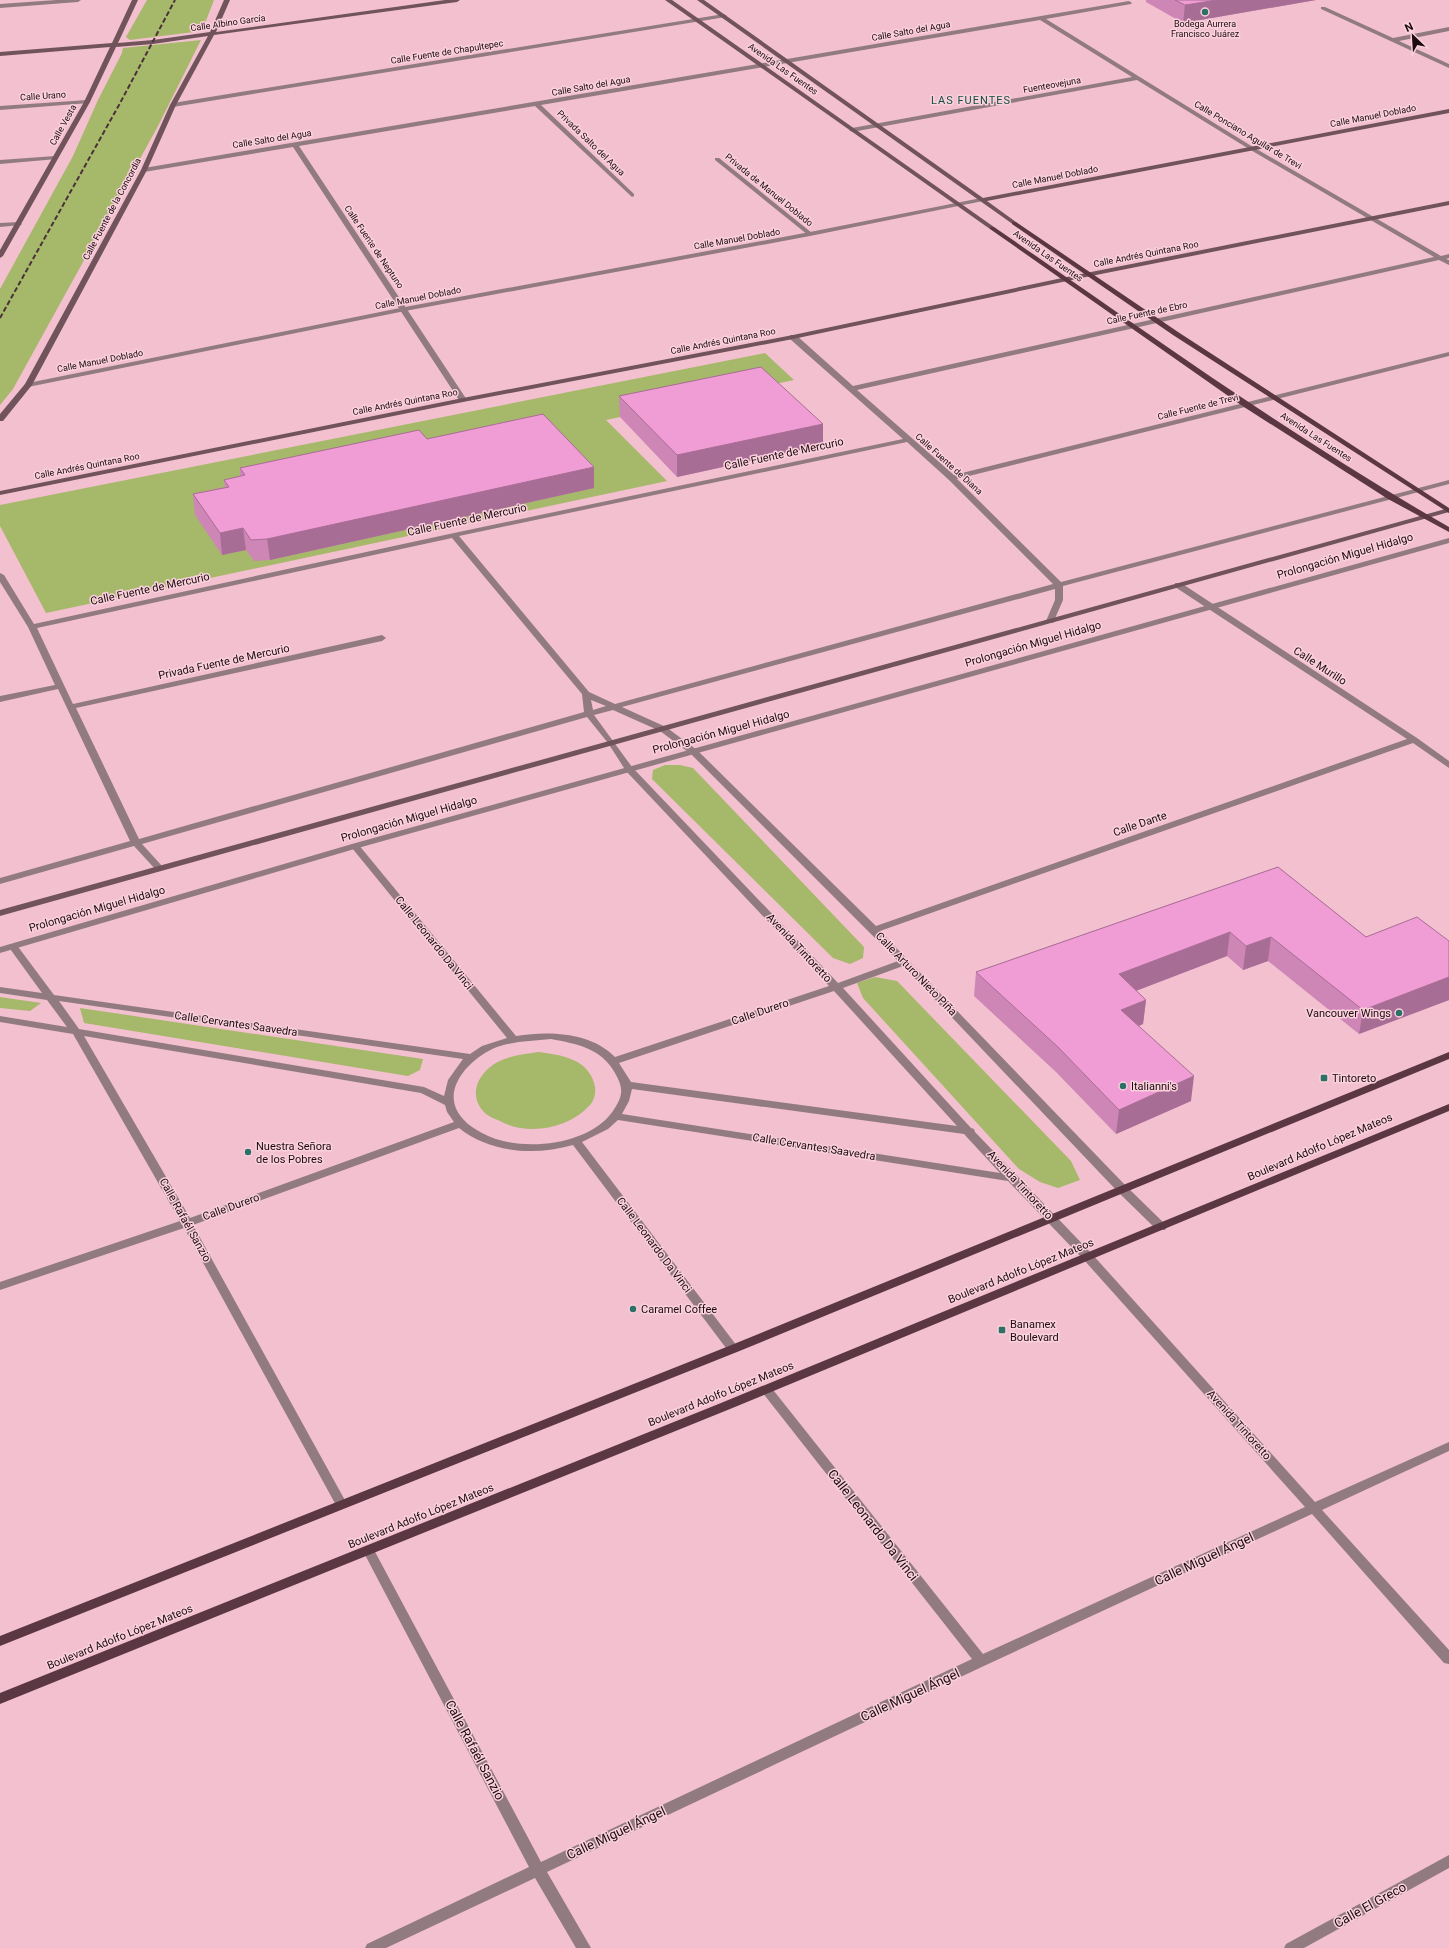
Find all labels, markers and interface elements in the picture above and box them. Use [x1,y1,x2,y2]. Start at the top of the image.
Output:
marker: Bodega Aurrera Francisco Juárez [1200,7,1210,17]
street label: Calle Albino García [190,13,266,33]
north arrow [1393,16,1433,56]
street label: Calle Salto del Agua [871,19,951,43]
place label: Bodega Aurrera Francisco Juárez [1171,19,1240,39]
text: N [1403,20,1415,35]
street label: Calle Fuente de Chapultepec [390,38,504,66]
street label: Avenida Las Fuentes [746,41,820,97]
street label: Calle Salto del Agua [551,74,631,98]
street label: Fuenteovejuna [1022,75,1082,95]
street label: Calle Urano [20,89,66,103]
district label: LAS FUENTES [931,94,1011,107]
street label: Calle Ponciano Aguilar de Trevi [1192,99,1304,171]
street label: Calle Vesta [48,103,78,147]
street label: Calle Manuel Doblado [1329,103,1417,129]
street label: Privada Salto del Agua [555,108,627,178]
street label: Calle Salto del Agua [232,128,312,150]
street label: Privada de Manuel Doblado [723,152,815,228]
street label: Calle Fuente de la Concordia [81,156,143,262]
street label: Calle Manuel Doblado [1011,164,1099,190]
street label: Calle Fuente de Neptuno [342,204,406,290]
street label: Calle Manuel Doblado [693,226,781,252]
street label: Avenida Las Fuentes [1011,228,1085,284]
street label: Calle Andrés Quintana Roo [1093,239,1199,269]
street label: Calle Manuel Doblado [374,285,462,311]
street label: Calle Fuente de Ebro [1106,300,1188,326]
street label: Calle Andrés Quintana Roo [670,326,776,356]
street label: Calle Manuel Doblado [56,348,144,374]
street label: Calle Andrés Quintana Roo [352,387,458,417]
street label: Calle Fuente de Trevi [1157,392,1239,422]
street label: Avenida Las Fuentes [1279,410,1354,464]
street label: Calle Fuente de Diana [913,431,985,497]
street label: Calle Fuente de Mercurio [723,435,845,473]
street label: Calle Andrés Quintana Roo [34,451,140,481]
street label: Calle Fuente de Mercurio [406,501,528,539]
street label: Prolongación Miguel Hidalgo [1275,530,1415,582]
street label: Calle Fuente de Mercurio [89,570,211,608]
street label: Prolongación Miguel Hidalgo [963,618,1103,670]
street label: Privada Fuente de Mercurio [157,642,291,682]
street label: Calle Murillo [1291,644,1349,688]
street label: Prolongación Miguel Hidalgo [651,707,791,757]
street label: Prolongación Miguel Hidalgo [339,793,479,845]
street label: Calle Dante [1112,809,1169,839]
street label: Prolongación Miguel Hidalgo [27,883,167,935]
street label: Calle Leonardo Da Vinci [392,894,476,992]
street label: Avenida Tintoretto [764,911,834,985]
street label: Calle Arturo Nieto Piña [873,930,959,1018]
street label: Calle Durero [730,996,790,1028]
place label: Vancouver Wings [1306,1007,1391,1020]
marker: Vancouver Wings [1394,1008,1404,1018]
street label: Calle Cervantes Saavedra [174,1009,298,1039]
place label: Tintoreto [1332,1072,1376,1085]
marker: Tintoreto [1319,1073,1329,1083]
place label: Italianni's [1131,1080,1177,1093]
marker: Italianni's [1118,1081,1128,1091]
street label: Boulevard Adolfo López Mateos [1246,1110,1395,1183]
street label: Calle Cervantes Saavedra [752,1131,876,1163]
place label: Nuestra Señora de los Pobres [256,1140,331,1166]
marker: Nuestra Señora de los Pobres [243,1147,253,1157]
street label: Avenida Tintoretto [985,1148,1055,1222]
street label: Calle Rafaél Sanzio [157,1176,213,1264]
street label: Calle Durero [201,1191,261,1223]
street label: Calle Leonardo Da Vinci [614,1195,694,1295]
street label: Boulevard Adolfo López Mateos [946,1236,1096,1306]
place label: Caramel Coffee [641,1303,717,1316]
marker: Caramel Coffee [628,1304,638,1314]
place label: Banamex Boulevard [1010,1318,1059,1344]
marker: Banamex Boulevard [997,1325,1007,1335]
street label: Boulevard Adolfo López Mateos [646,1359,796,1429]
street label: Avenida Tintoretto [1204,1387,1274,1463]
street label: Calle Leonardo Da Vinci [825,1466,921,1584]
street label: Boulevard Adolfo López Mateos [346,1481,496,1551]
street label: Calle Miguel Ángel [1152,1530,1256,1588]
street label: Boulevard Adolfo López Mateos [45,1602,195,1672]
street label: Calle Miguel Ángel [858,1666,962,1724]
street label: Calle Rafaél Sanzio [442,1698,508,1802]
street label: Calle Miguel Ángel [564,1804,668,1862]
street label: Calle El Greco [1331,1879,1409,1931]

